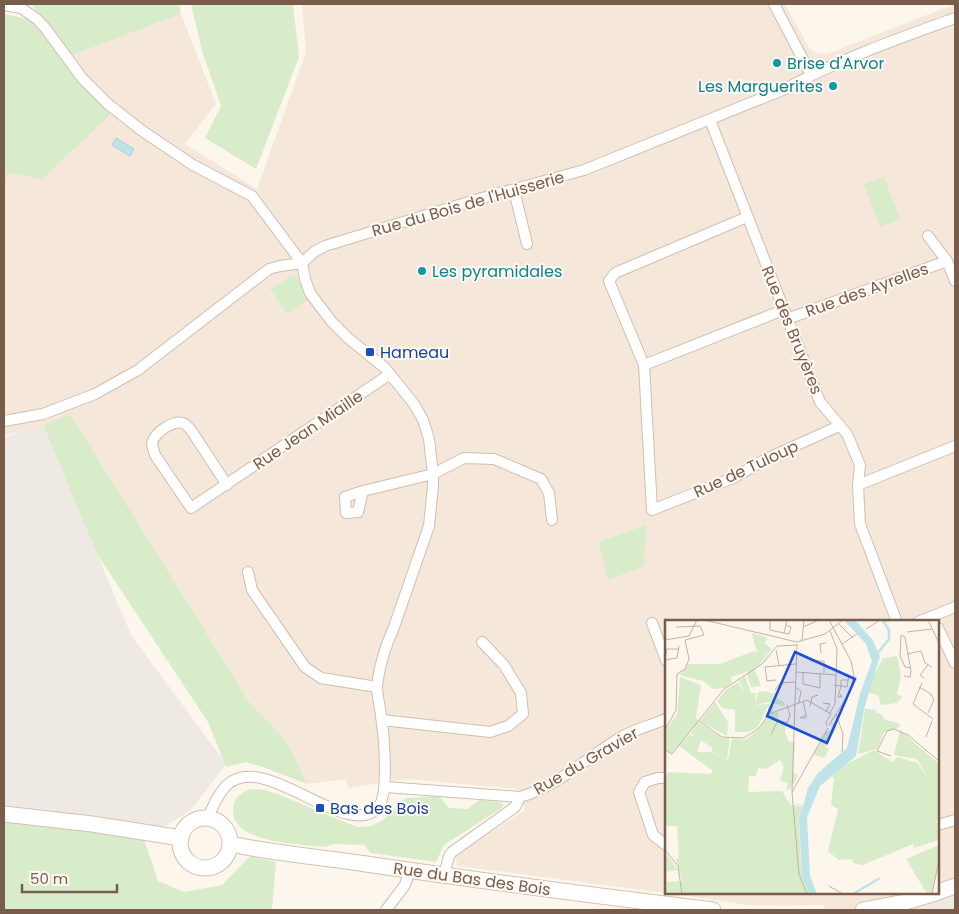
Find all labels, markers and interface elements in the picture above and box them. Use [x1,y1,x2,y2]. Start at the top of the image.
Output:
place label: Brise d'Arvor [787,52,885,75]
marker: Brise d'Arvor [771,57,783,69]
place label: Les Marguerites [698,75,823,98]
marker: Les Marguerites [827,80,839,92]
street label: Rue du Bois de l'Huisserie [369,165,567,243]
street label: Rue des Ayrelles [802,257,932,323]
place label: Les pyramidales [432,260,562,283]
street label: Rue des Bruyères [756,262,828,398]
marker: Les pyramidales [416,265,428,277]
place label: Hameau [380,341,449,364]
marker: Hameau [364,346,376,358]
street label: Rue Jean Miaille [248,385,368,475]
street label: Rue de Tuloup [690,435,802,503]
inset map [665,620,939,894]
street label: Rue du Gravier [529,722,643,800]
place label: Bas des Bois [330,797,429,820]
marker: Bas des Bois [314,802,326,814]
street label: Rue du Bas des Bois [392,857,552,901]
scale bar [22,862,118,894]
text: 50 m [30,868,68,889]

